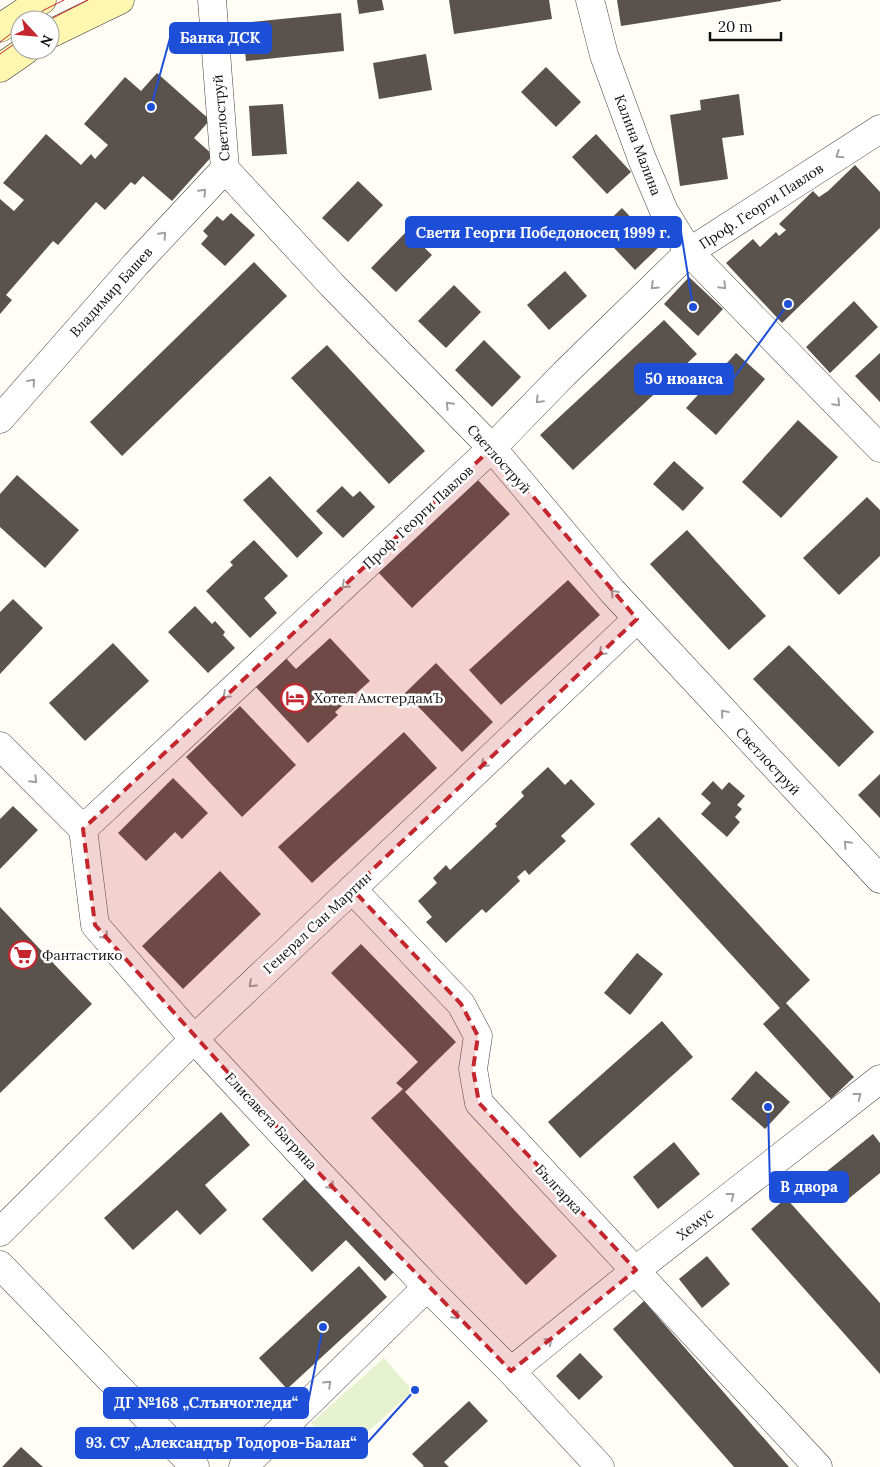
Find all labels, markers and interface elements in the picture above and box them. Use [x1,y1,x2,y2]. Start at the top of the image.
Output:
north arrow [10,10,60,60]
scale bar [710,10,781,42]
text: 20 m [718,17,753,36]
callout: Банка ДСК [170,23,271,53]
text: Банка ДСК [180,28,261,47]
text: N [36,32,57,50]
street label: Светлоструй [208,74,234,162]
street label: Калина Малина [611,92,665,198]
one-way arrow [835,149,845,158]
street label: Проф. Георги Павлов [696,159,826,253]
one-way arrow [198,188,207,197]
callout: Свети Георги Победоносец 1999 г. [406,217,681,247]
text: Свети Георги Победоносец 1999 г. [416,223,670,242]
one-way arrow [157,231,166,240]
street label: Владимир Башев [66,243,156,341]
one-way arrow [651,280,660,289]
one-way arrow [717,281,726,290]
callout: 50 нюанса [635,364,733,394]
text: 50 нюанса [645,369,723,388]
one-way arrow [26,379,35,388]
one-way arrow [536,394,545,403]
one-way arrow [831,397,840,406]
one-way arrow [446,401,455,410]
street label: Светлоструй [463,421,535,497]
street label: Проф. Георги Павлов [359,461,477,573]
one-way arrow [342,579,351,588]
one-way arrow [610,589,619,598]
one-way arrow [599,646,608,655]
hotel icon: Хотел АмстердамЪ [280,683,310,713]
one-way arrow [223,689,232,698]
place label: Хотел АмстердамЪ [314,689,443,707]
one-way arrow [720,709,729,718]
street label: Светлоструй [732,723,804,799]
one-way arrow [481,758,490,767]
one-way arrow [29,774,38,783]
one-way arrow [844,841,853,850]
street label: Генерал Сан Мартин [259,868,375,978]
one-way arrow [99,930,108,939]
supermarket icon: Фантастико [8,940,38,970]
place label: Фантастико [42,946,122,964]
one-way arrow [249,979,258,988]
street label: Елисавета Багряна [221,1068,321,1174]
one-way arrow [852,1093,861,1102]
street label: Българка [531,1160,587,1218]
callout: В двора [770,1172,848,1202]
text: В двора [780,1177,838,1196]
one-way arrow [325,1180,334,1189]
one-way arrow [725,1193,734,1201]
street label: Хемус [673,1204,717,1244]
one-way arrow [450,1310,459,1319]
one-way arrow [543,1338,552,1346]
one-way arrow [322,1381,331,1390]
callout: ДГ №168 „Слънчогледи“ [104,1388,308,1418]
text: ДГ №168 „Слънчогледи“ [114,1393,298,1412]
callout: 93. СУ „Александър Тодоров-Балан“ [76,1428,367,1458]
text: 93. СУ „Александър Тодоров-Балан“ [85,1433,357,1452]

